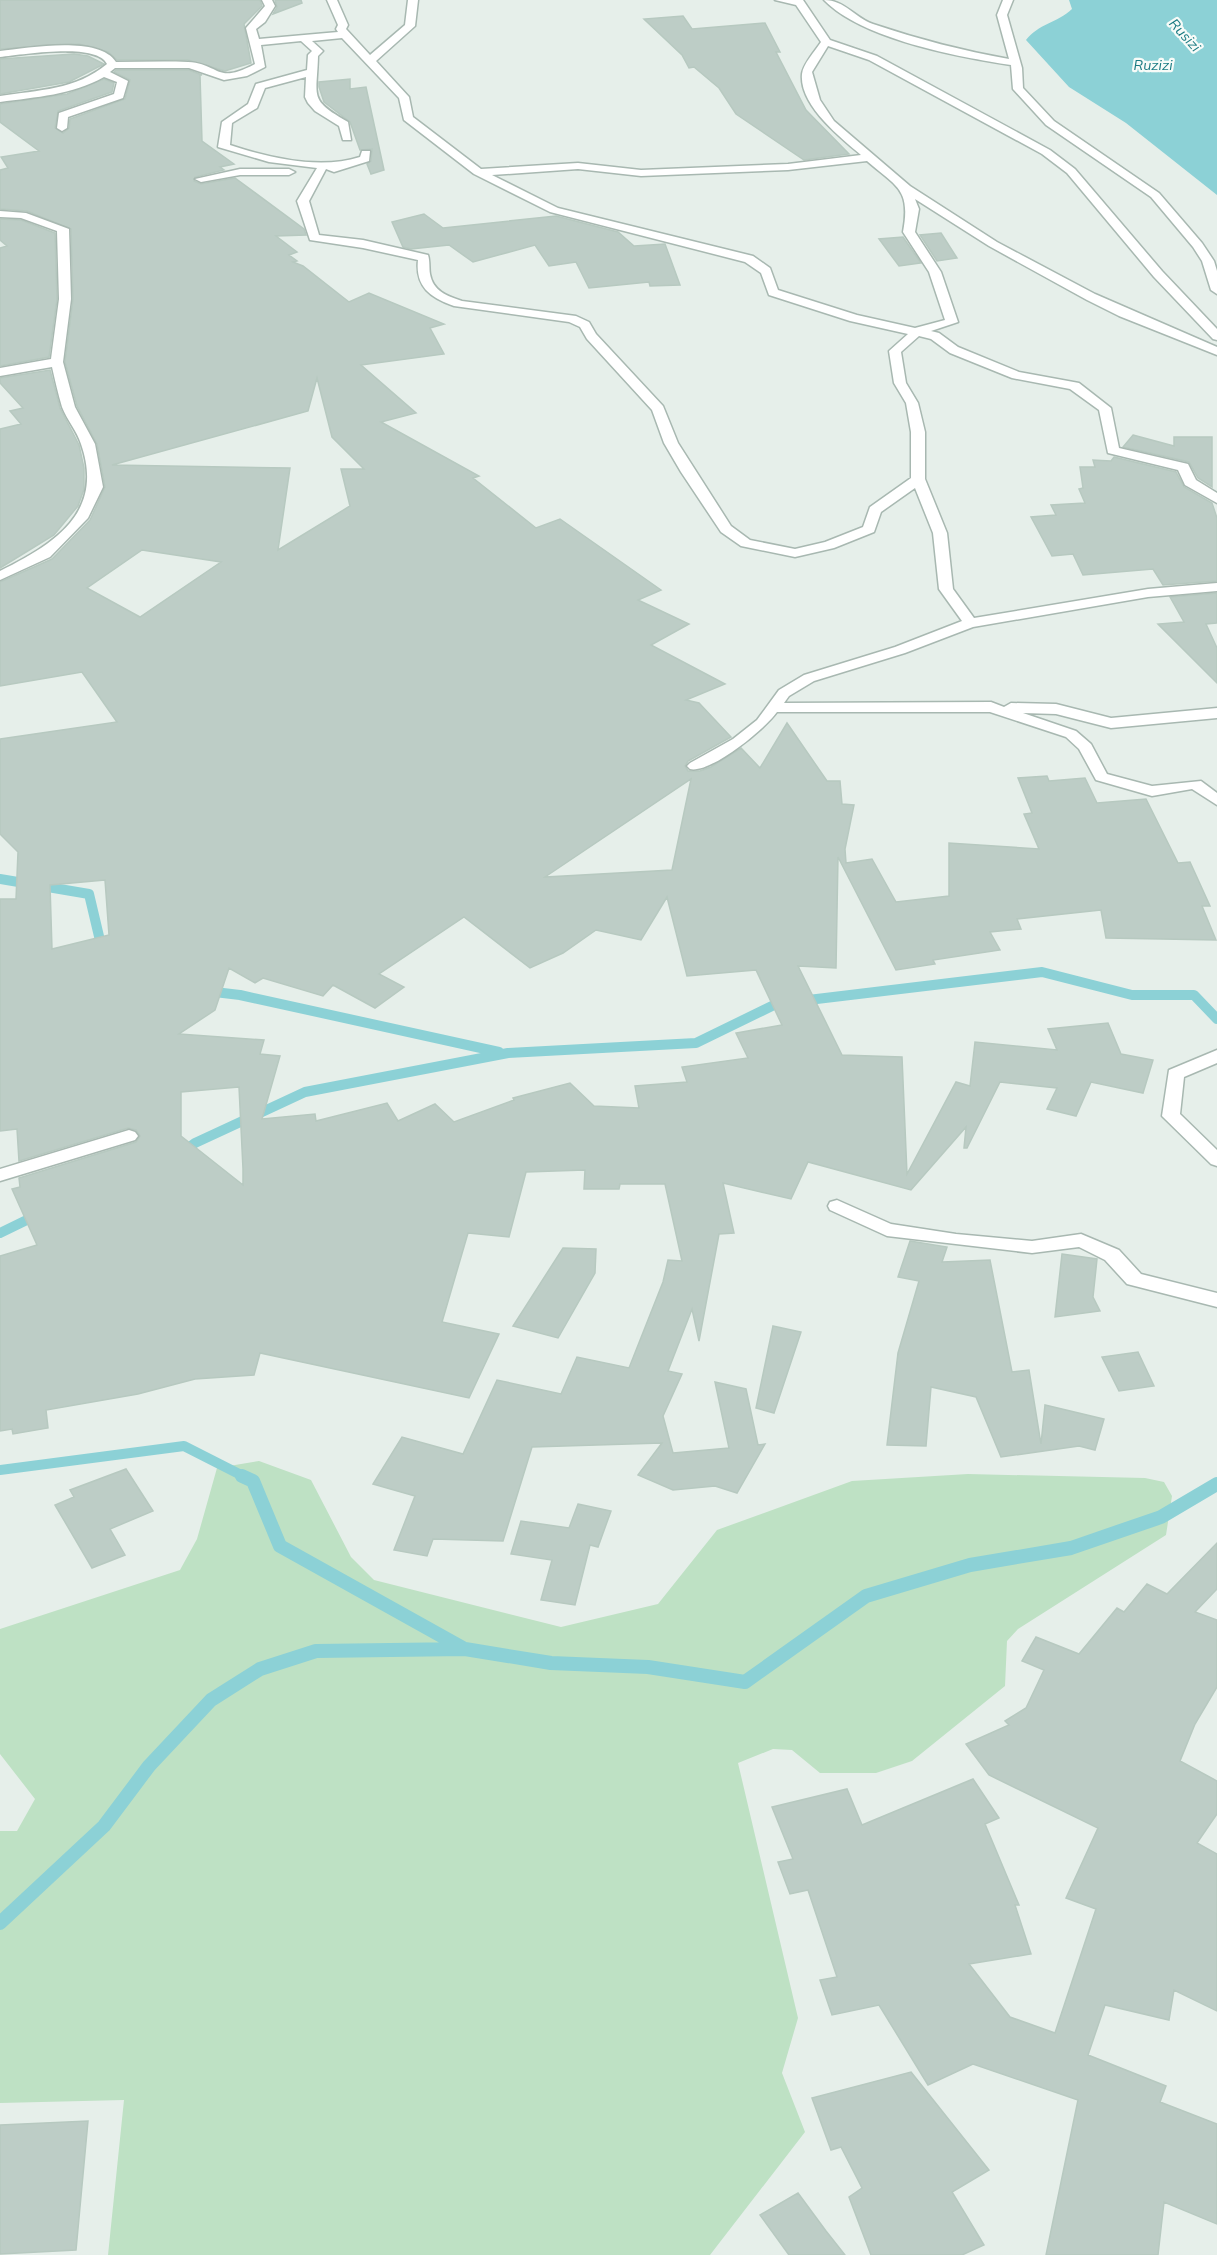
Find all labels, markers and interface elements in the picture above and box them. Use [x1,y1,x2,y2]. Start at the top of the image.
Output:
water label: Rusizi [1165,15,1205,56]
water label: Ruzizi [1134,56,1173,74]

